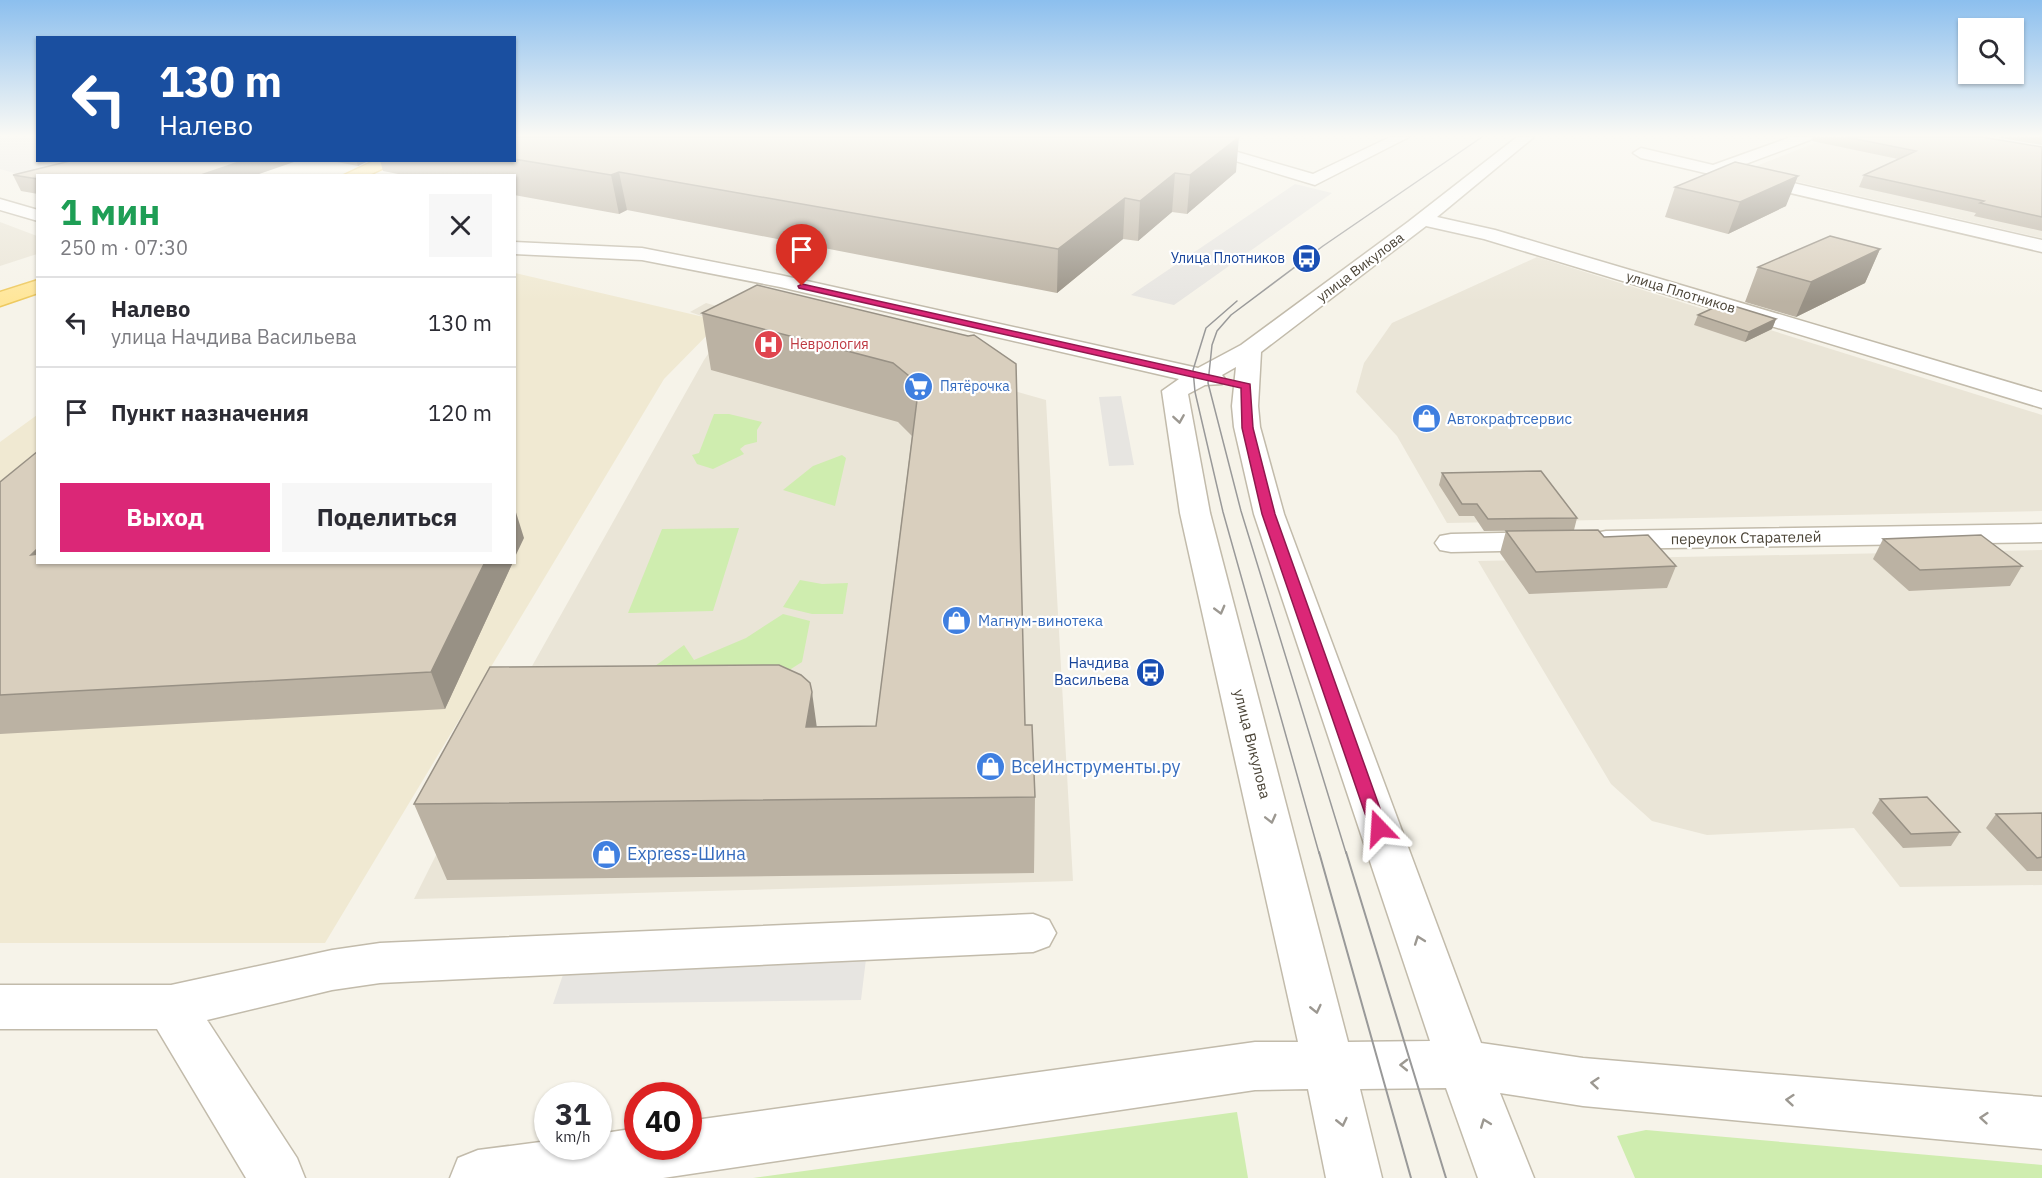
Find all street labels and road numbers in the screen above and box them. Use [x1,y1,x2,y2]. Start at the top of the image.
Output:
street label: улица Викулова [1313,228,1408,306]
street label: улица Плотников [1624,267,1738,317]
street label: переулок Старателей [1670,527,1822,548]
street label: улица Викулова [1230,687,1275,801]

